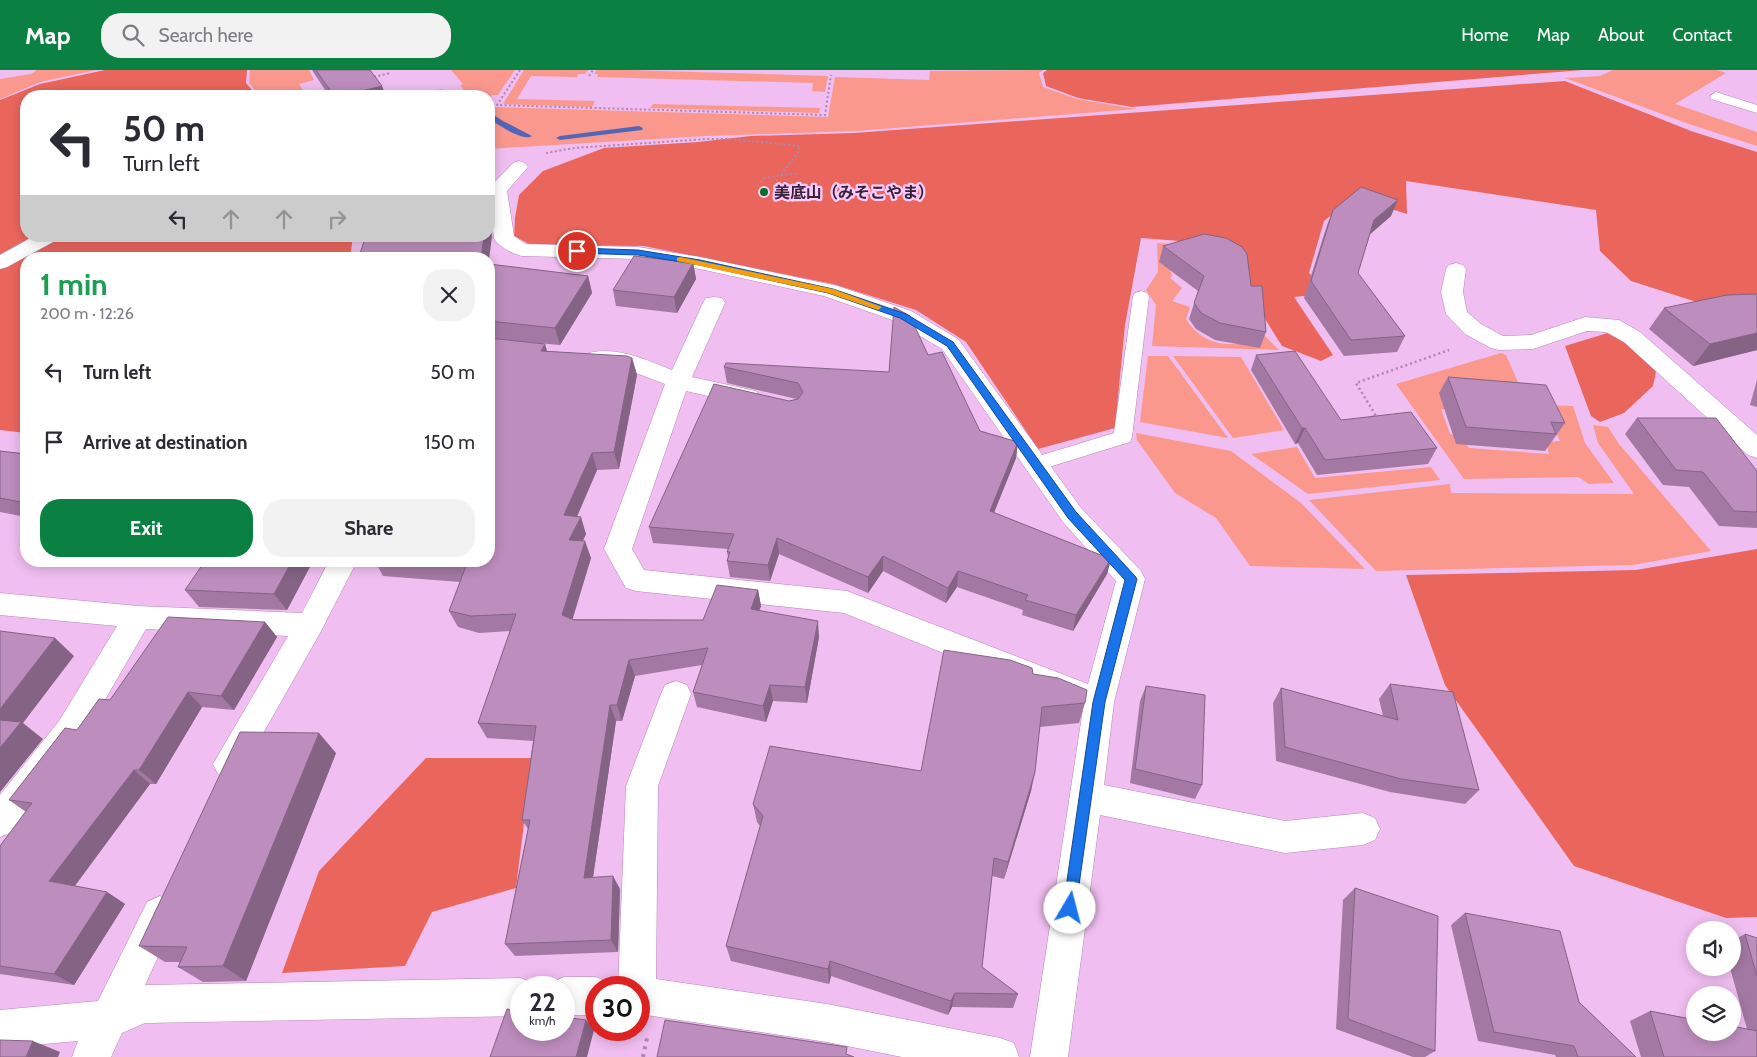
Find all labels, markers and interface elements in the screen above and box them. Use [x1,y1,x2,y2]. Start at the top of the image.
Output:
search box [101,13,451,58]
text: Map [25,21,71,50]
icon: search [119,21,147,49]
text: Search here [159,24,253,47]
text: Home [1461,24,1509,46]
text: Map [1537,24,1570,46]
text: About [1598,24,1644,46]
text: Contact [1672,24,1732,46]
text: 50 m [123,107,205,150]
icon: left [40,110,105,175]
text: Turn left [123,150,200,177]
place label: 美底山（みそこやま） [774,183,934,202]
marker: 美底山（みそこやま） [758,186,770,198]
icon: left [164,205,192,233]
icon: ahead [217,205,245,233]
icon: ahead [270,205,298,233]
icon: right [323,205,351,233]
pin [556,230,598,272]
icon: arrive [563,237,591,265]
text: 1 min [40,266,108,303]
button: close [423,269,475,321]
text: 200 m · 12:26 [40,304,134,323]
icon: left [40,358,68,386]
text: Turn left [83,361,151,384]
text: 50 m [431,361,475,384]
icon: arrive [40,428,68,456]
text: Arrive at destination [83,431,247,454]
text: 150 m [424,431,475,454]
button: Exit [40,499,253,557]
button: Share [263,499,475,557]
position arrow [1043,881,1095,933]
map controls [1686,921,1741,1041]
button: sound [1686,921,1741,976]
speed limit sign: 30 [585,976,650,1041]
button: layers [1686,986,1741,1041]
text: 22 [529,987,556,1017]
text: km/h [529,1013,556,1028]

